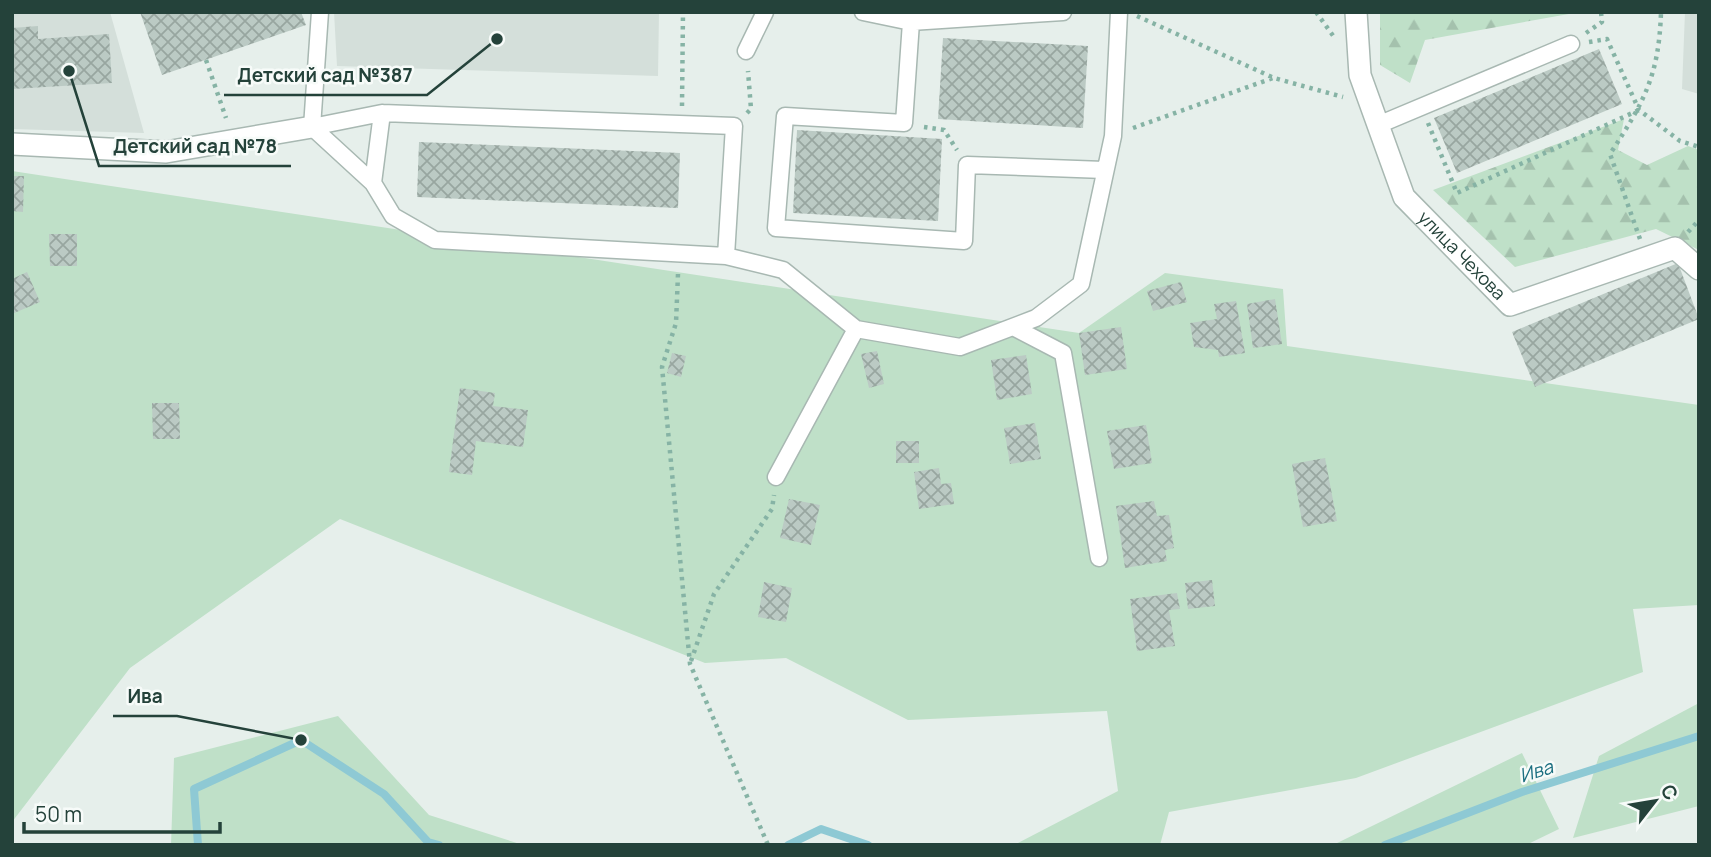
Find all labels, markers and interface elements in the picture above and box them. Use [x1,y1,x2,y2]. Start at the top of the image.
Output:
callout: Детский сад №387 [224,55,427,95]
text: Детский сад №387 [237,62,413,88]
callout: Детский сад №78 [99,126,291,166]
text: Детский сад №78 [113,133,277,159]
street label: улица Чехова [1413,205,1511,305]
callout: Ива [113,676,177,716]
text: Ива [127,683,163,709]
water label: Ива [1516,753,1557,789]
north arrow [1620,766,1690,836]
text: С [1655,780,1684,805]
scale bar [24,790,220,834]
text: 50 m [35,800,82,828]

